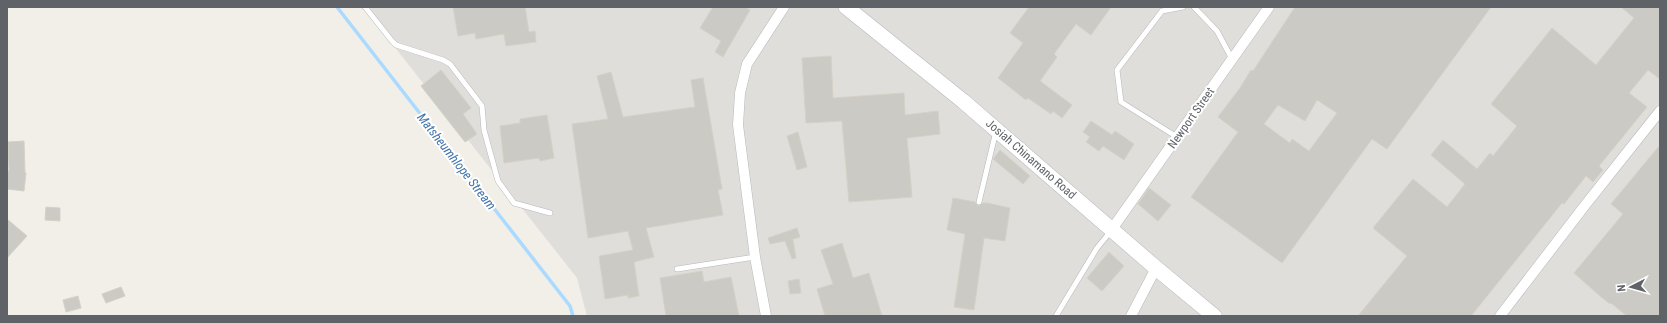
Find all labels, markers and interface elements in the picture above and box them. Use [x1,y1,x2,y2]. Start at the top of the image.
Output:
street label: Newport Street [1165,84,1217,151]
water label: Matsheumhlope Stream [414,110,499,213]
street label: Josiah Chinamano Road [983,116,1079,202]
north arrow [1611,267,1651,307]
text: N [1615,284,1628,292]

